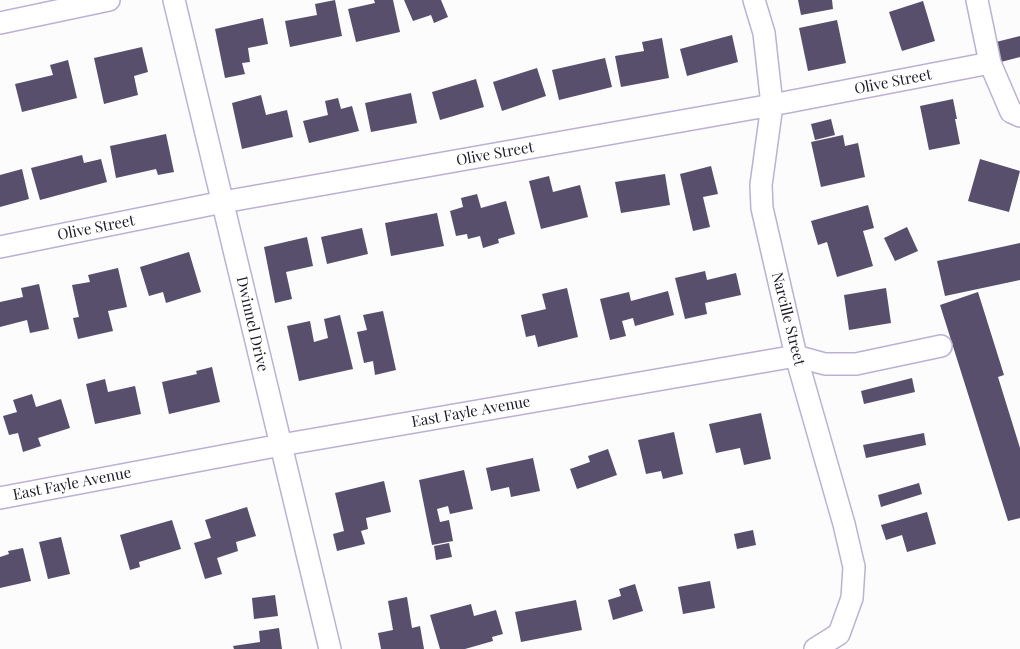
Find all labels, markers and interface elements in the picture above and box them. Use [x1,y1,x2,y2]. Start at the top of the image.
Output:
street label: Olive Street [853,66,933,98]
street label: Olive Street [455,138,535,170]
street label: Olive Street [56,212,136,244]
street label: Narcille Street [768,270,808,368]
street label: Dwinnel Drive [232,275,272,373]
street label: East Fayle Avenue [410,393,532,431]
street label: East Fayle Avenue [11,464,133,504]

